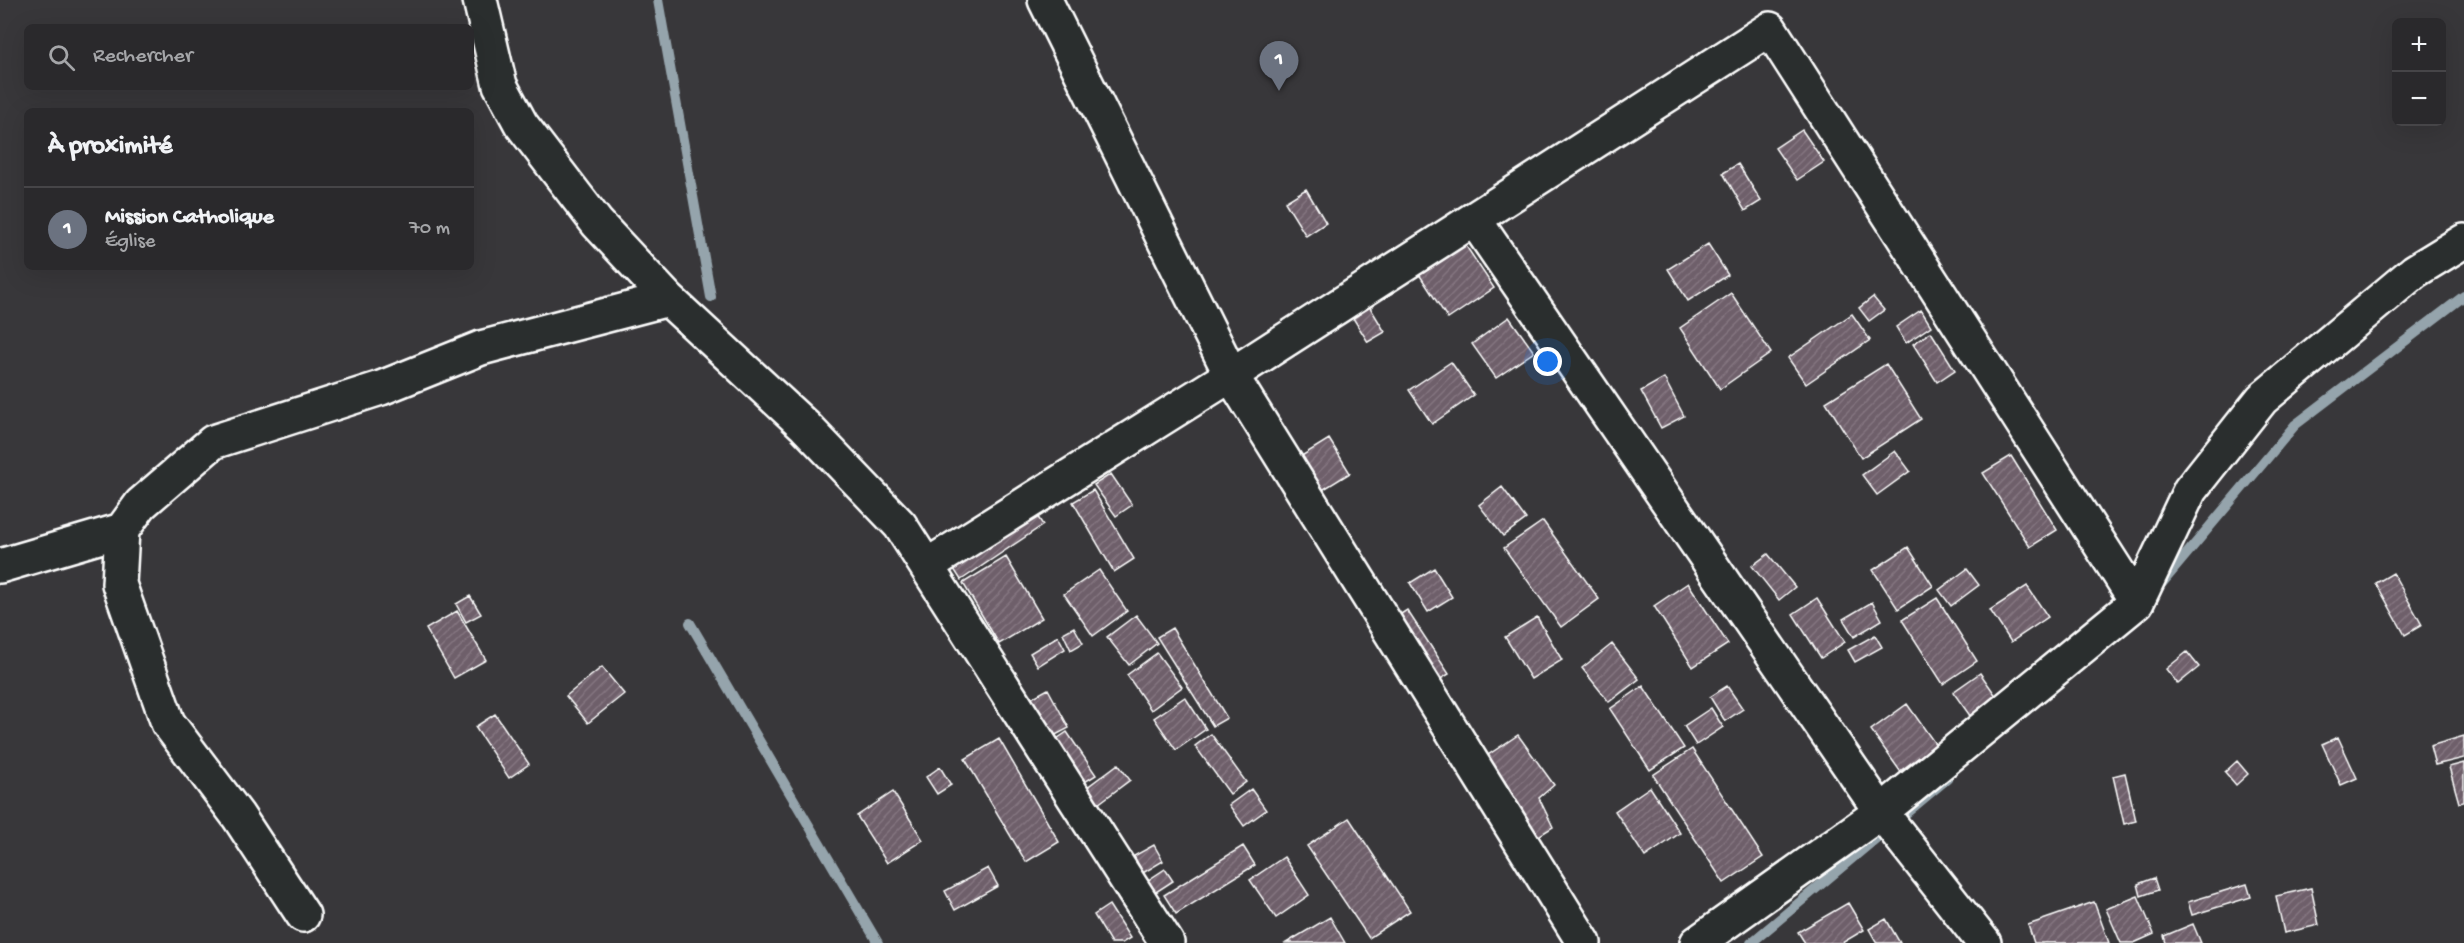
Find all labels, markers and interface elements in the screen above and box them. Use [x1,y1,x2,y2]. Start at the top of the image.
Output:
map controls [2392,18,2446,126]
button: + [2392,18,2446,72]
search box [24,24,474,90]
icon: search [45,41,78,74]
pin: 1 [1260,42,1298,91]
text: Rechercher [93,44,193,70]
button: − [2392,72,2446,126]
text: À proximité [48,132,172,163]
text: Mission Catholique [105,205,274,231]
text: 1 [63,218,72,241]
text: 70 m [409,218,450,241]
text: Église [105,231,155,254]
your location [1533,347,1562,376]

